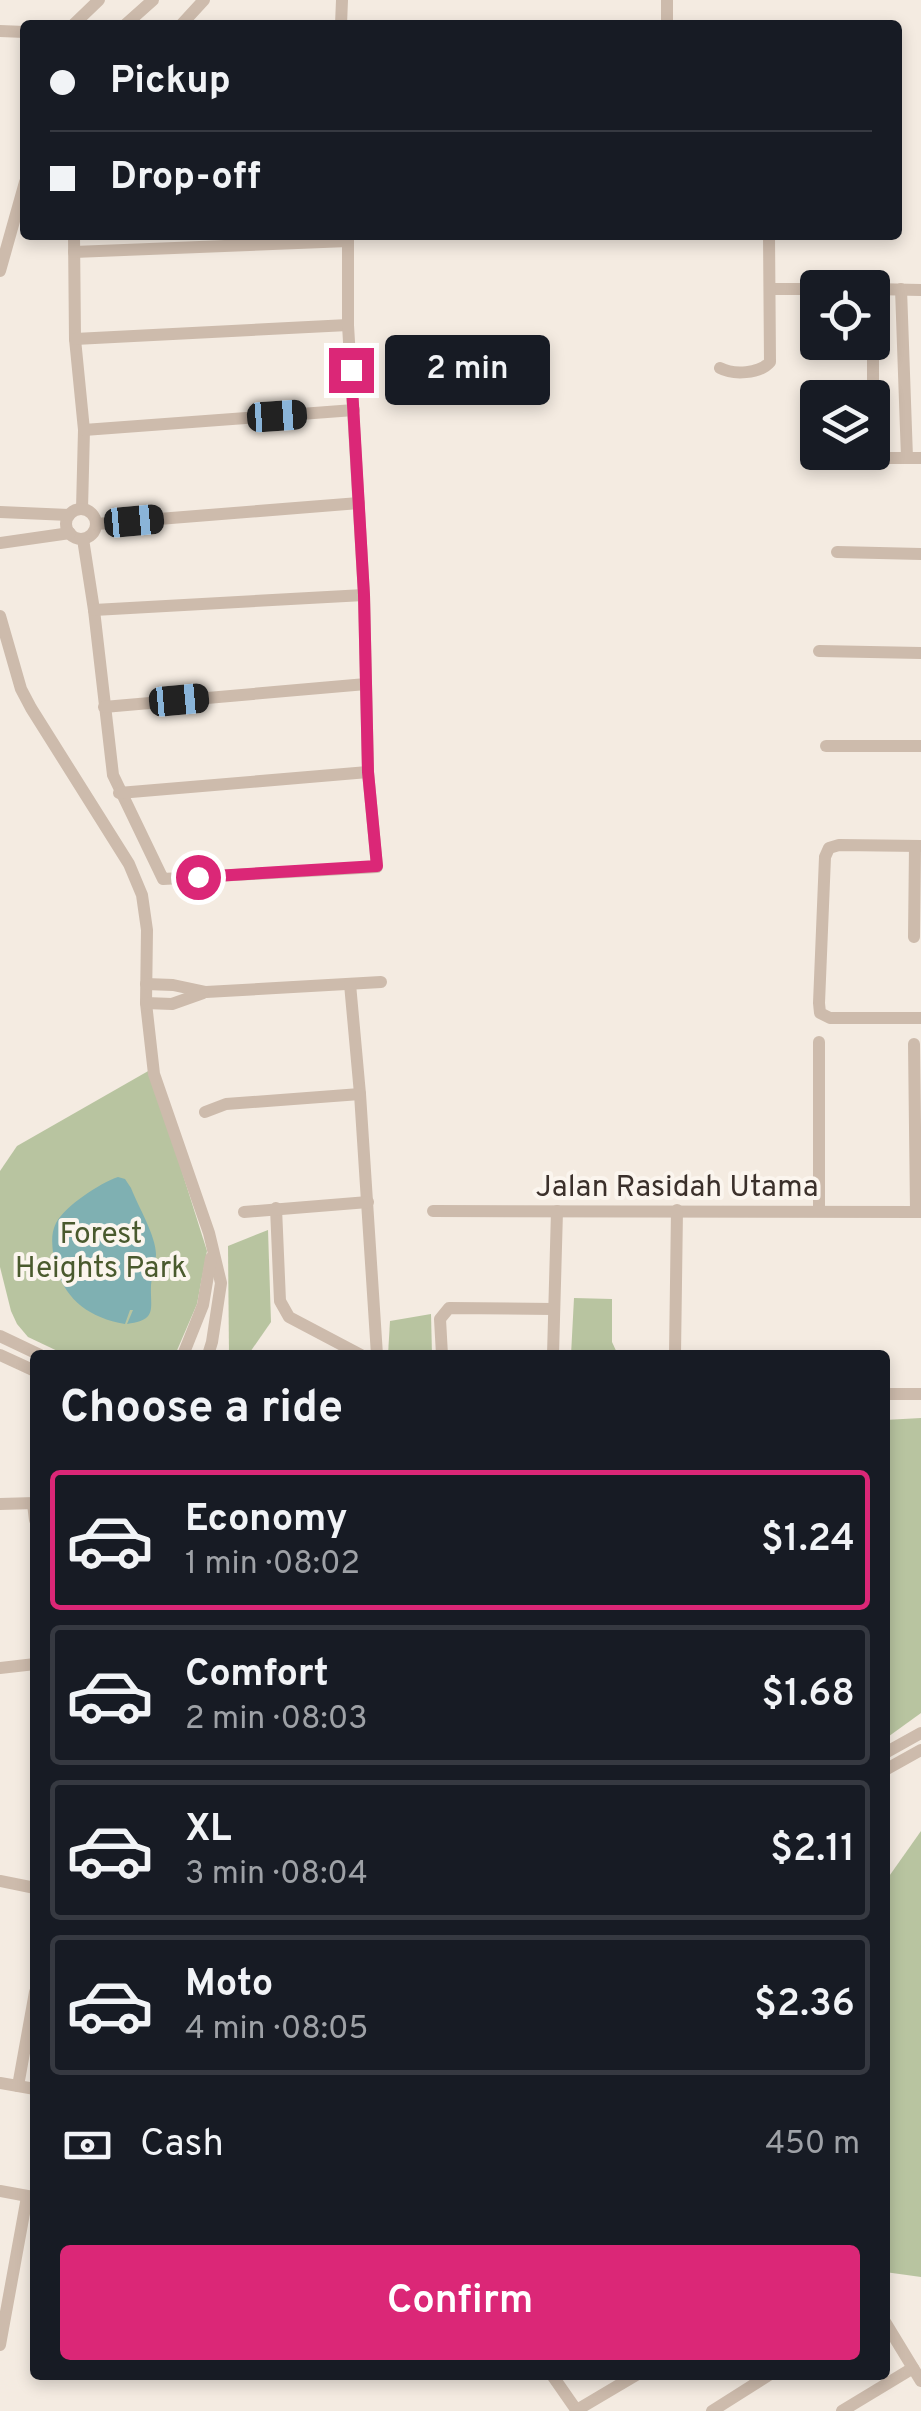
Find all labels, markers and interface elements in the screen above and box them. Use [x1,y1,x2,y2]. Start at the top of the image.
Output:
text: Pickup [110,58,231,107]
text: Drop-off [110,154,261,203]
map controls [800,270,890,470]
button: locate [800,270,890,360]
callout: 2 min [386,335,551,405]
route end [329,348,374,393]
text: 2 min [426,350,509,390]
button: layers [800,380,890,470]
car [246,399,308,433]
car [103,503,165,539]
car [148,682,210,718]
route start [176,855,221,900]
street label: Jalan Rasidah Utama [535,1170,819,1207]
park label: Forest Heights Park [15,1217,187,1288]
text: Choose a ride [60,1381,343,1438]
icon: car [65,1495,155,1585]
text: Economy [185,1496,347,1545]
text: $1.24 [761,1516,855,1565]
text: 1 min · 08:02 [185,1545,360,1585]
icon: car [65,1650,155,1740]
text: Comfort [185,1651,329,1700]
text: $1.68 [762,1671,855,1720]
text: 2 min · 08:03 [185,1700,368,1740]
icon: car [65,1805,155,1895]
text: XL [185,1806,232,1855]
text: $2.11 [770,1826,855,1875]
text: 3 min · 08:04 [185,1855,368,1895]
icon: car [65,1960,155,2050]
text: Moto [185,1961,273,2010]
text: $2.36 [754,1981,855,2030]
text: 4 min · 08:05 [185,2010,368,2050]
icon: cash [60,2118,115,2173]
text: Cash [140,2121,224,2170]
text: 450 m [765,2125,860,2165]
button: Confirm [60,2245,860,2360]

